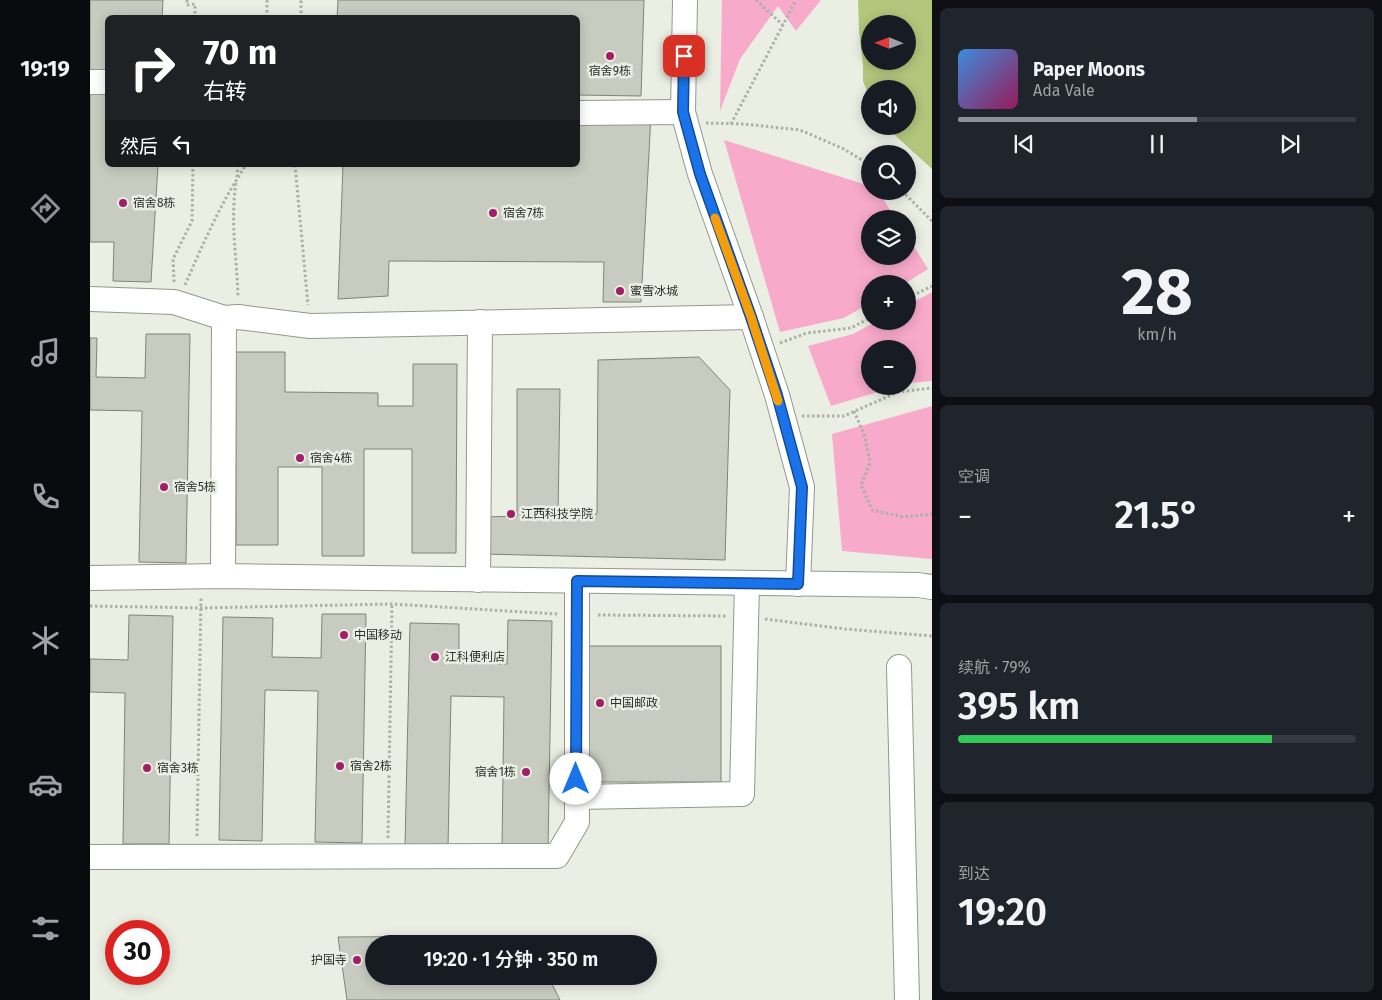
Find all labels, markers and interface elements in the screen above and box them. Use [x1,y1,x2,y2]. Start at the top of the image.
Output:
north arrow [861,15,916,70]
map controls [861,15,916,395]
text: 70 m [203,31,277,73]
icon: right [120,35,185,100]
pin [663,35,705,77]
icon: arrive [670,42,698,70]
marker: 宿舍9栋 [604,50,616,62]
text: 19:19 [20,55,70,82]
text: Paper Moons [1033,58,1145,81]
place label: 宿舍9栋 [589,64,631,78]
text: 右转 [203,78,247,105]
button: sound [861,80,916,135]
text: Ada Vale [1033,81,1095,100]
icon: left [168,130,196,158]
icon: previous [1010,130,1038,158]
icon: pause [1143,130,1171,158]
icon: next [1276,130,1304,158]
text: 然后 [120,135,158,158]
button: search [861,145,916,200]
icon: directions [28,191,63,226]
place label: 宿舍8栋 [133,196,176,210]
marker: 宿舍8栋 [117,197,129,209]
place label: 宿舍7栋 [503,206,544,220]
marker: 宿舍7栋 [487,207,499,219]
button: layers [861,210,916,265]
text: 28 [1121,253,1193,331]
button: + [861,275,916,330]
place label: 蜜雪冰城 [630,284,678,298]
marker: 蜜雪冰城 [614,285,626,297]
text: km/h [1137,325,1177,344]
icon: music [28,335,63,370]
button: − [861,340,916,395]
place label: 宿舍4栋 [310,451,352,465]
marker: 宿舍4栋 [294,452,306,464]
text: 空调 [958,467,990,486]
icon: phone [28,479,63,514]
place label: 宿舍5栋 [174,480,216,494]
marker: 宿舍5栋 [158,481,170,493]
text: 21.5° [1115,492,1199,538]
text: − [958,500,972,533]
text: + [1342,500,1356,533]
place label: 江西科技学院 [521,507,593,521]
marker: 江西科技学院 [505,508,517,520]
icon: climate [28,623,63,658]
place label: 中国移动 [354,628,402,642]
marker: 中国移动 [338,629,350,641]
place label: 江科便利店 [445,650,505,664]
marker: 江科便利店 [429,651,441,663]
text: 续航 · 79% [958,658,1031,677]
text: 395 km [958,683,1080,729]
place label: 中国邮政 [610,696,658,710]
marker: 中国邮政 [594,697,606,709]
position arrow [549,752,601,804]
place label: 宿舍2栋 [350,759,392,773]
marker: 宿舍2栋 [334,760,346,772]
place label: 宿舍3栋 [157,761,199,775]
marker: 宿舍3栋 [141,762,153,774]
place label: 宿舍1栋 [475,765,516,779]
marker: 宿舍1栋 [520,766,532,778]
icon: car [28,767,63,802]
text: 到达 [958,864,990,883]
text: 19:20 [958,889,1047,935]
icon: filters [28,911,63,946]
speed limit sign: 30 [105,920,170,985]
text: 19:20 · 1 分钟 · 350 m [424,948,598,971]
place label: 护国寺 [311,953,347,967]
marker: 护国寺 [351,954,363,966]

